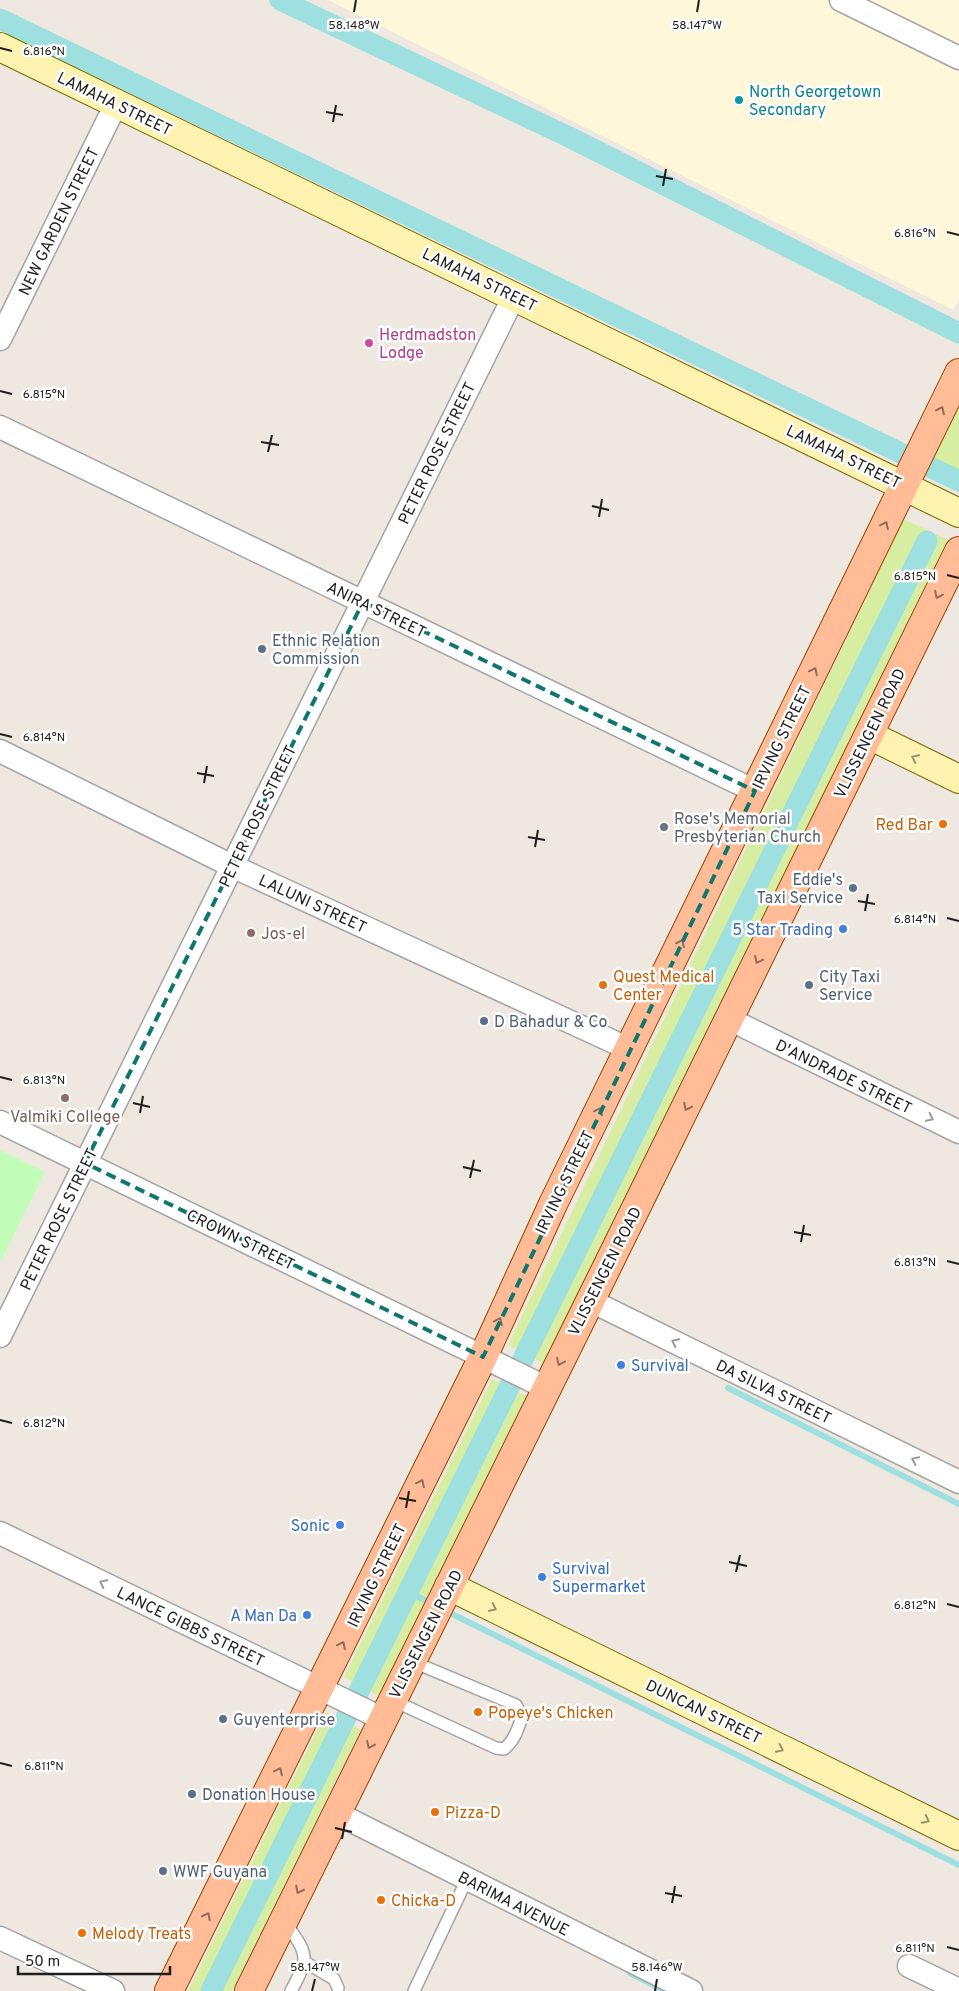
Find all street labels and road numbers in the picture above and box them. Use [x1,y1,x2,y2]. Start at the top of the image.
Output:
street label: LAMAHA STREET [53,68,175,141]
street label: NEW GARDEN STREET [15,144,104,299]
street label: LAMAHA STREET [418,244,540,317]
street label: PETER ROSE STREET [395,380,481,528]
street label: LAMAHA STREET [782,421,904,494]
street label: ANIRA STREET [323,578,429,643]
street label: VLISSENGEN ROAD [831,666,911,802]
street label: IRVING STREET [749,683,817,793]
street label: PETER ROSE STREET [216,743,302,891]
street label: LALUNI STREET [255,871,369,939]
street label: D'ANDRADE STREET [772,1036,915,1120]
street label: IRVING STREET [532,1128,600,1238]
street label: PETER ROSE STREET [17,1146,103,1294]
street label: VLISSENGEN ROAD [565,1204,647,1340]
street label: CROWN STREET [183,1206,298,1276]
street label: DA SILVA STREET [712,1356,834,1429]
street label: IRVING STREET [344,1521,412,1631]
street label: VLISSENGEN ROAD [386,1567,468,1703]
street label: LANCE GIBBS STREET [113,1583,267,1672]
street label: DUNCAN STREET [642,1676,764,1750]
street label: BARIMA AVENUE [454,1868,572,1942]

